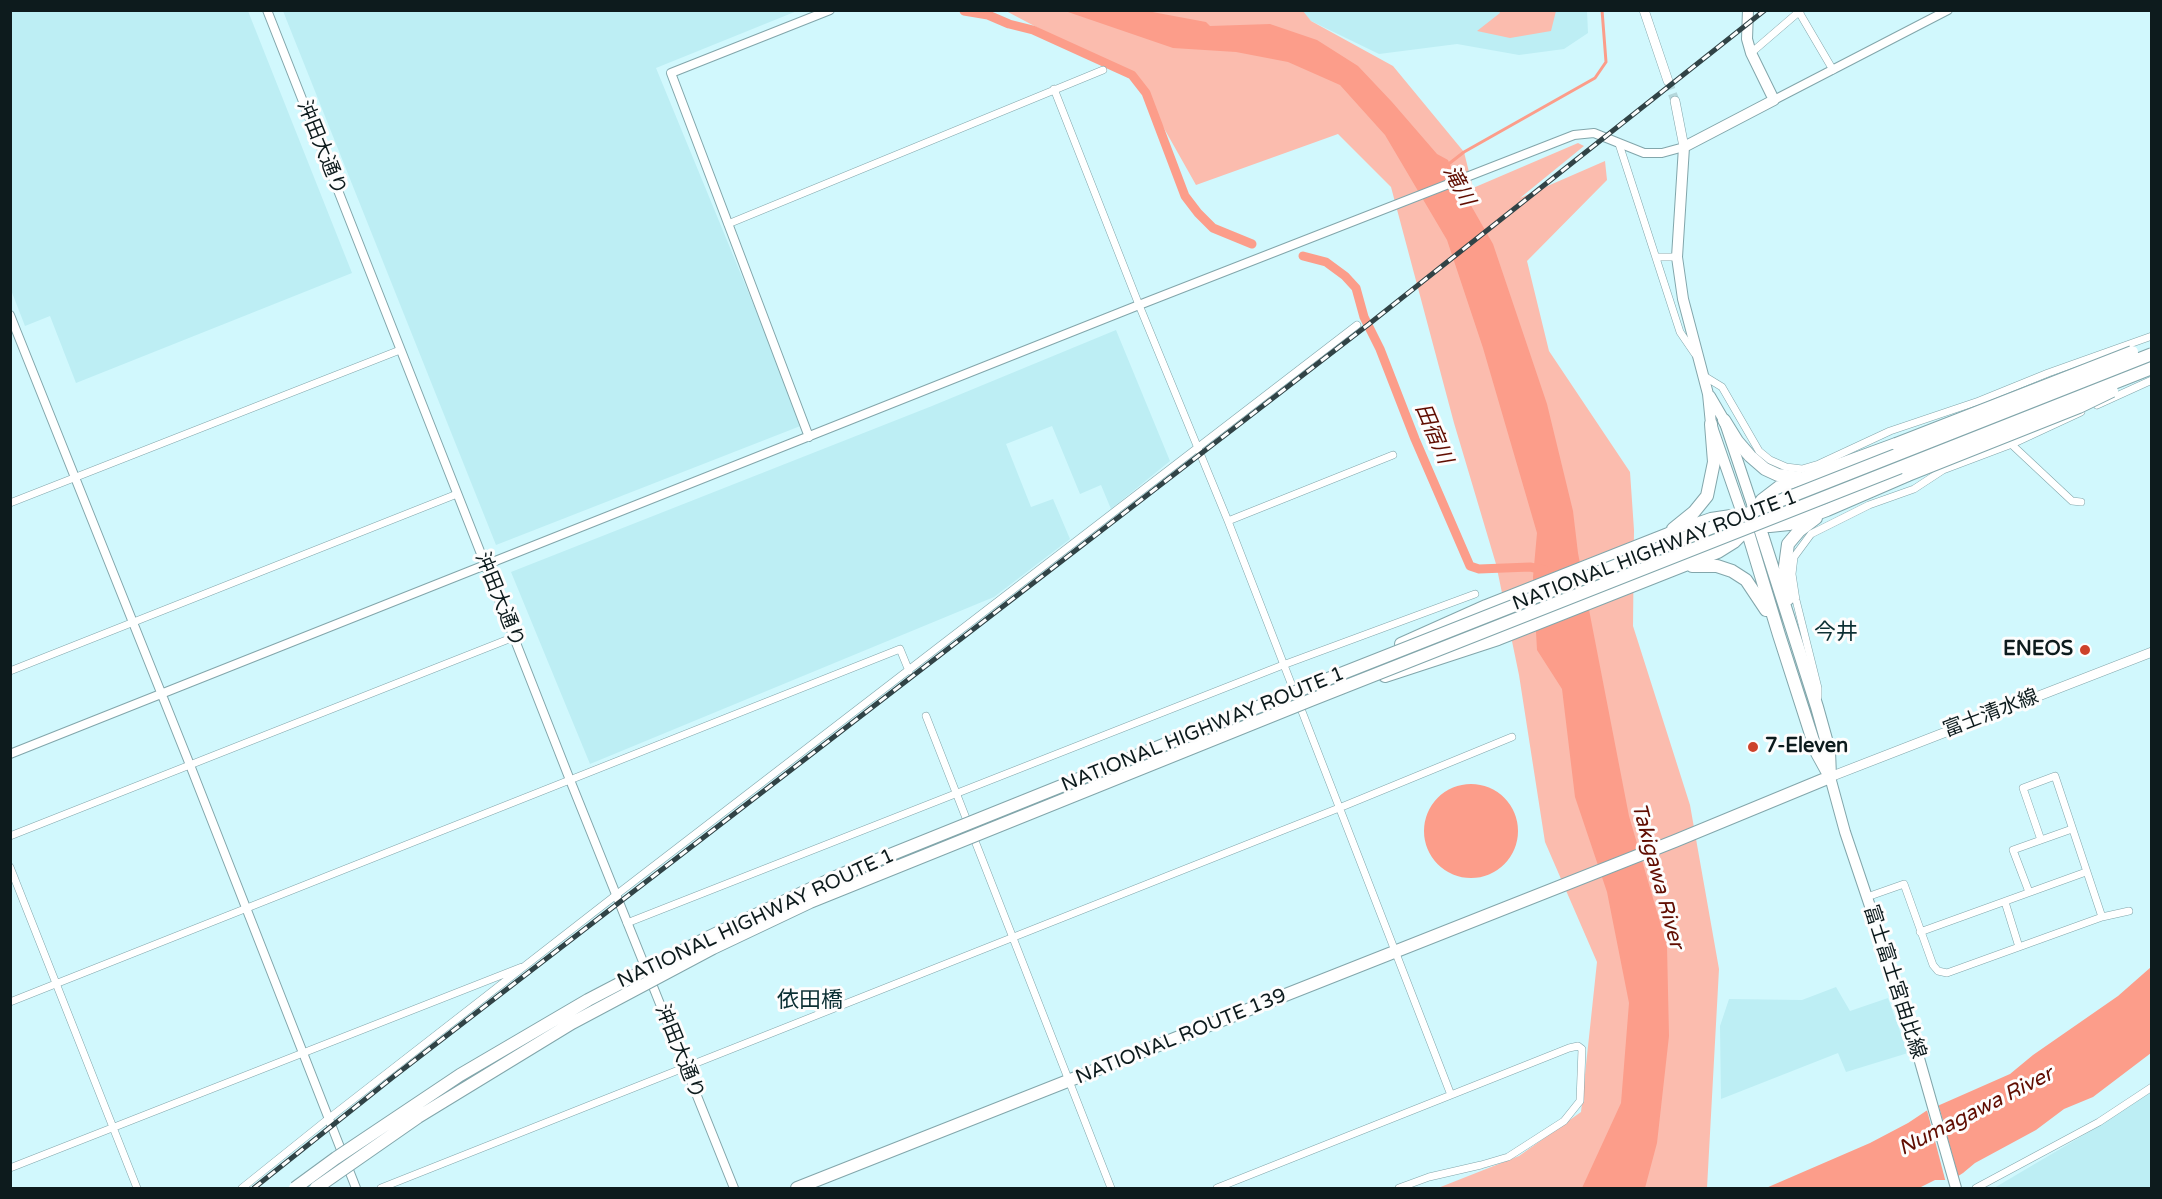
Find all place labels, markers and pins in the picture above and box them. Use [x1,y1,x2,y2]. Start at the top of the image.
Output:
place label: ENEOS [2003,638,2073,662]
marker: ENEOS [2078,643,2092,657]
place label: 7-Eleven [1765,735,1848,759]
marker: 7-Eleven [1746,740,1760,754]

